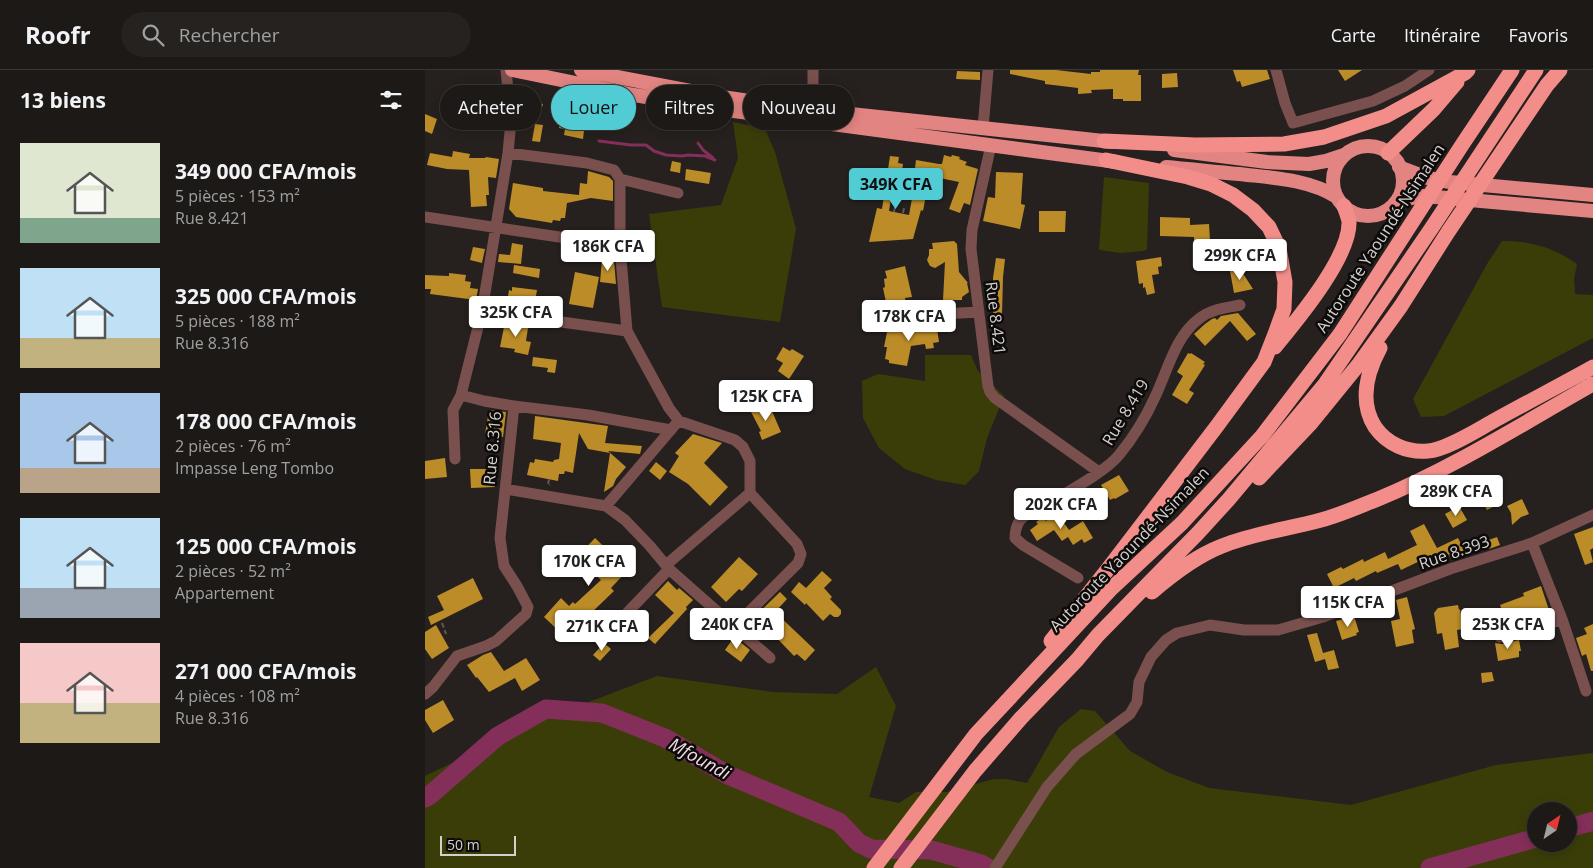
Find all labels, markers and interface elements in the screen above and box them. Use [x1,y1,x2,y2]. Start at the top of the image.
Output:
search box [121,12,471,57]
text: Roofr [25,18,91,51]
icon: search [139,21,167,49]
text: Rechercher [179,22,280,48]
text: Carte [1331,23,1376,47]
text: Itinéraire [1404,23,1480,47]
text: Favoris [1508,23,1568,47]
chip: Acheter [440,85,541,130]
chip: Louer [551,85,636,130]
chip: Filtres [646,85,733,130]
chip: Nouveau [743,85,854,130]
text: 13 biens [20,86,106,114]
icon: filters [377,86,405,114]
street label: Autoroute Yaoundé-Nsimalen [1310,139,1450,337]
text: 349 000 CFA/mois [175,157,357,185]
icon: home [60,163,120,223]
pin: 349K CFA [844,168,948,210]
text: 349K CFA [860,173,932,195]
text: 5 pièces · 153 m² [175,185,300,207]
text: Rue 8.421 [175,207,249,229]
pin: 186K CFA [556,230,660,272]
text: 186K CFA [572,235,644,257]
pin: 299K CFA [1188,238,1292,281]
text: 299K CFA [1204,244,1276,266]
street label: Rue 8.421 [981,280,1011,356]
text: 325 000 CFA/mois [175,282,357,310]
icon: home [60,288,120,348]
pin: 325K CFA [464,296,568,338]
pin: 178K CFA [857,300,961,342]
text: 325K CFA [480,301,552,323]
text: 178K CFA [873,305,945,327]
text: 5 pièces · 188 m² [175,310,300,332]
text: Rue 8.316 [175,332,249,354]
street label: Rue 8.419 [1097,375,1153,449]
pin: 125K CFA [714,380,818,422]
text: 125K CFA [730,385,802,407]
text: 178 000 CFA/mois [175,407,357,435]
street label: Rue 8.316 [478,410,506,486]
icon: home [60,413,120,473]
text: 2 pièces · 76 m² [175,435,291,457]
text: Impasse Leng Tombo [175,457,334,479]
street label: Autoroute Yaoundé-Nsimalen [1044,462,1214,636]
pin: 289K CFA [1404,474,1508,517]
text: 289K CFA [1420,480,1492,502]
pin: 202K CFA [1009,488,1113,530]
text: 202K CFA [1025,493,1097,515]
street label: Rue 8.393 [1416,530,1492,574]
text: 125 000 CFA/mois [175,532,357,560]
icon: home [60,538,120,598]
pin: 170K CFA [537,544,641,587]
text: 170K CFA [553,550,625,572]
text: 2 pièces · 52 m² [175,560,291,582]
text: Appartement [175,582,274,604]
pin: 115K CFA [1296,586,1400,628]
text: 115K CFA [1312,591,1384,613]
pin: 240K CFA [685,608,789,650]
pin: 253K CFA [1456,608,1560,650]
pin: 271K CFA [550,610,654,652]
text: 240K CFA [701,613,773,635]
text: 253K CFA [1472,613,1544,635]
text: 271K CFA [566,615,638,637]
text: 271 000 CFA/mois [175,657,357,685]
icon: home [60,663,120,723]
text: 4 pièces · 108 m² [175,685,300,707]
text: Rue 8.316 [175,707,249,729]
water label: Mfoundi [665,731,735,785]
north arrow [1527,802,1577,852]
map controls [1527,802,1577,852]
scale bar [440,833,516,856]
text: 50 m [447,835,480,854]

